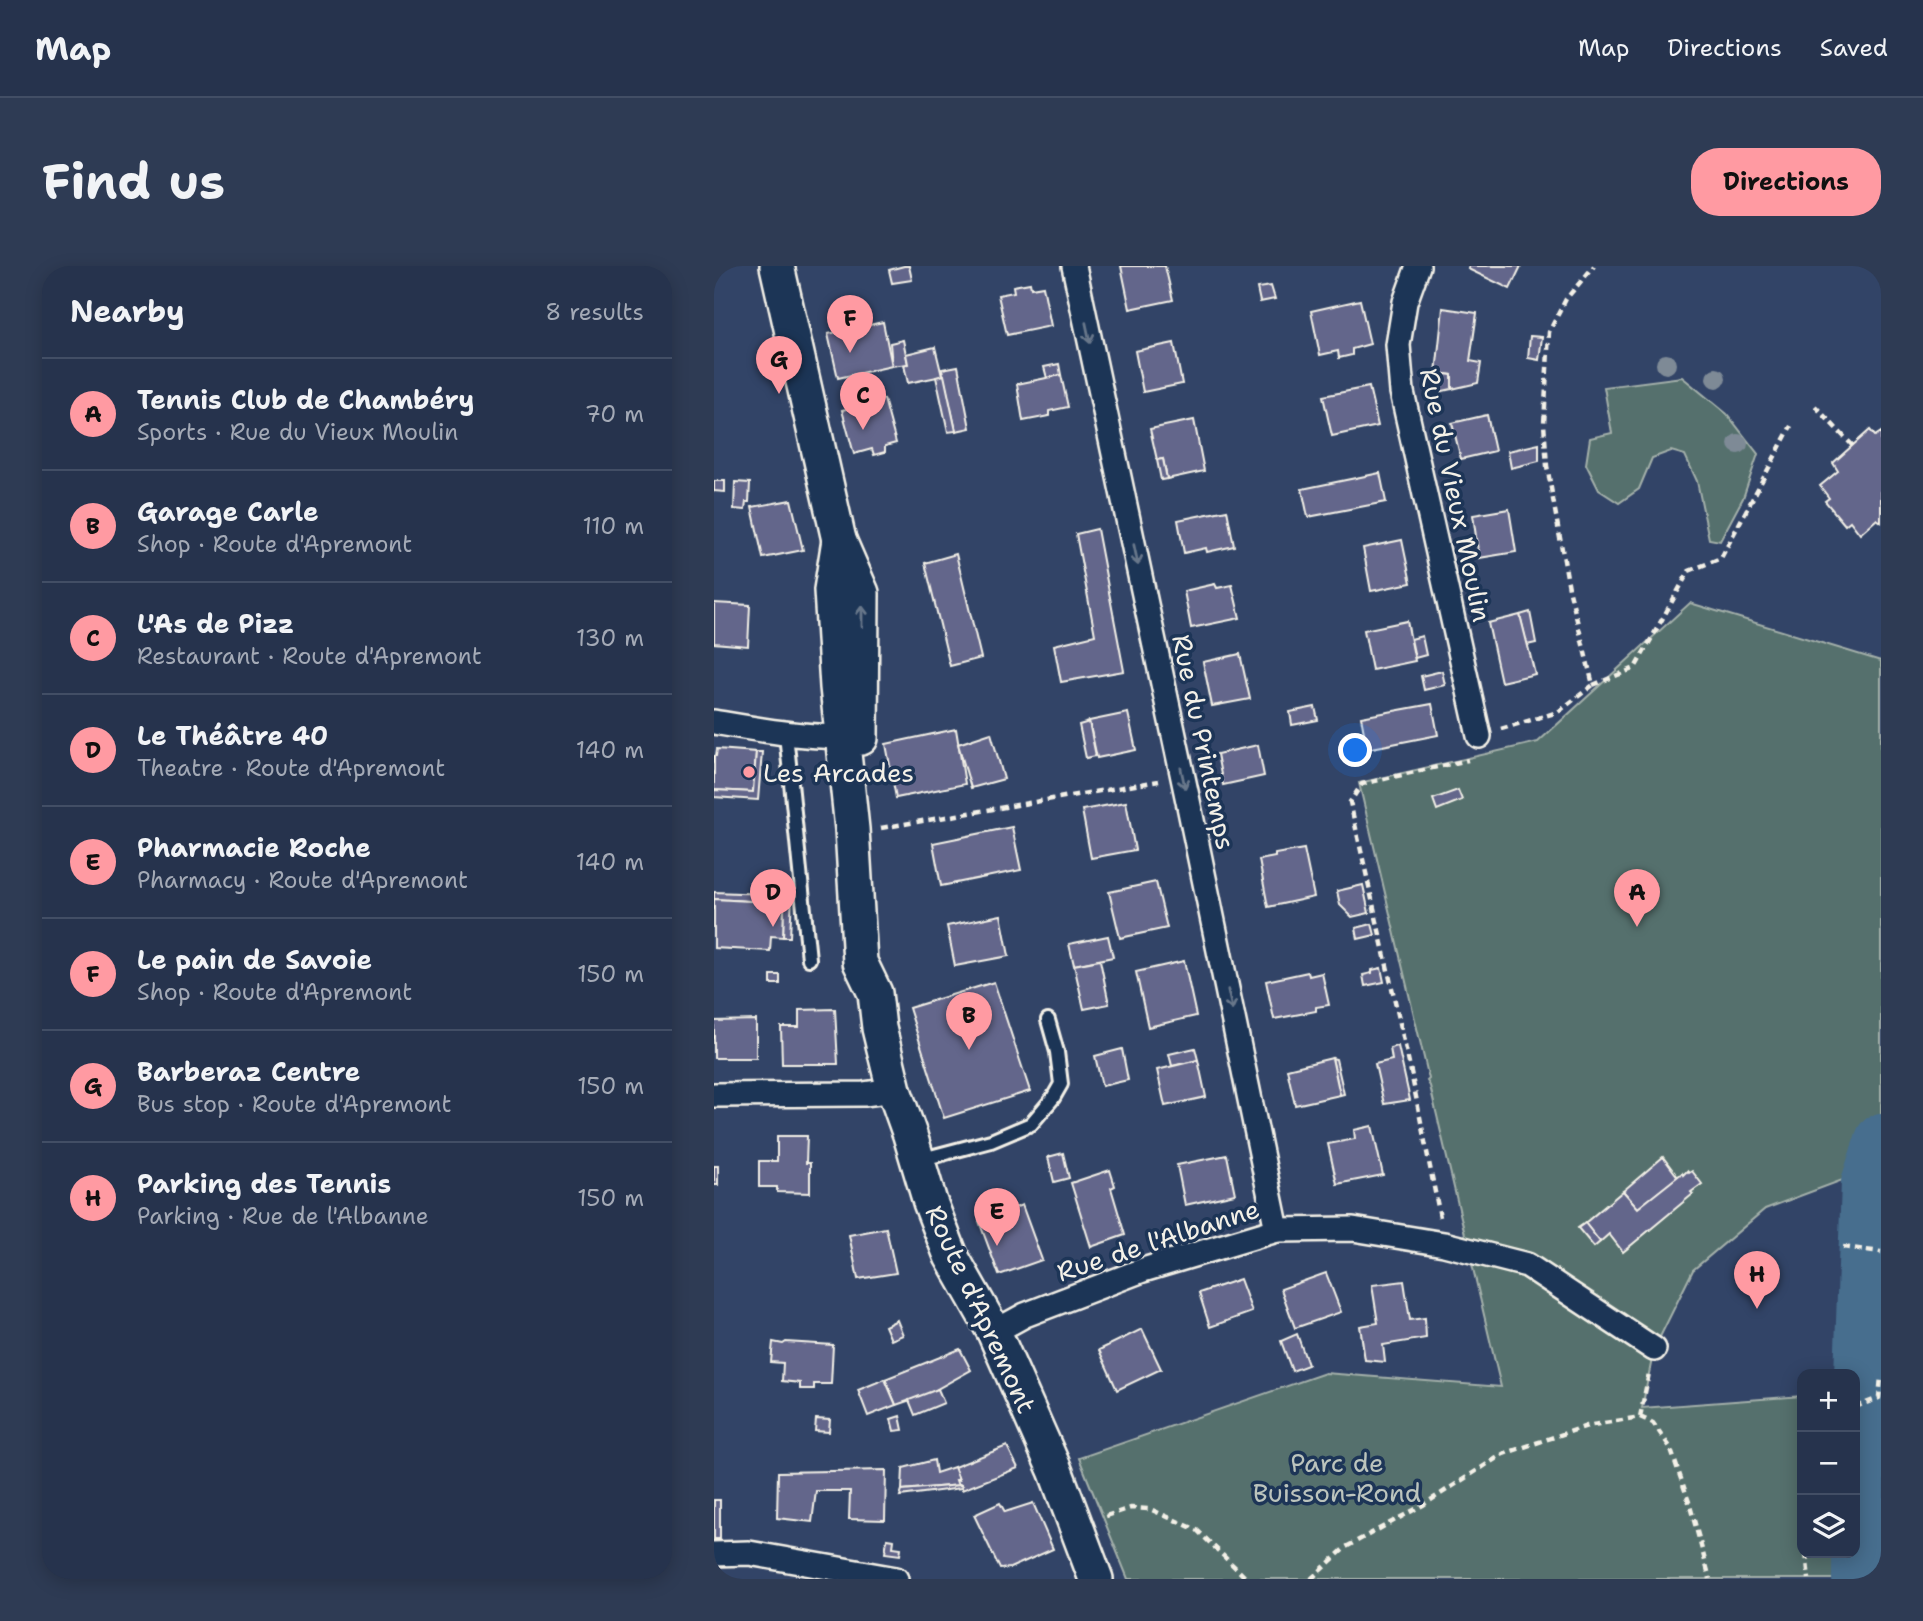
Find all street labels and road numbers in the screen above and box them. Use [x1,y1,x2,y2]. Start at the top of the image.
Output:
street label: Rue du Vieux Moulin [1412,365,1500,625]
street label: Rue du Printemps [1164,631,1244,853]
street label: Rue de l'Albanne [1052,1191,1264,1289]
street label: Route d'Apremont [917,1199,1045,1419]

